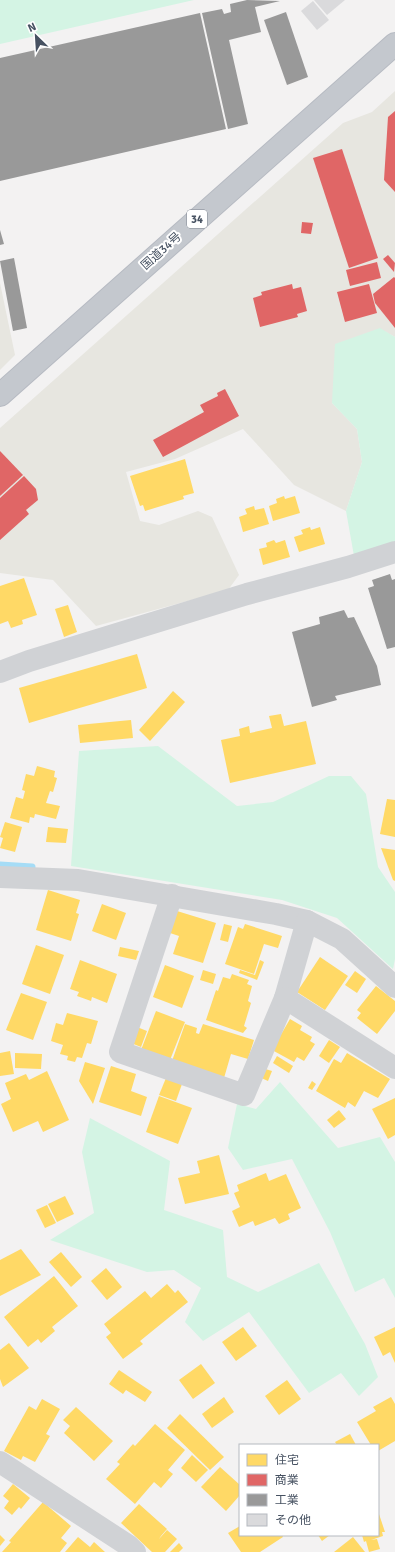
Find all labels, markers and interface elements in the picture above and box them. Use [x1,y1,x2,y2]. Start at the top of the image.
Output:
north arrow [16,16,56,56]
text: N [26,20,38,35]
road number: 34 [187,210,207,228]
street label: 国道34号 [138,229,185,273]
legend [239,1444,379,1536]
text: 住宅 [275,1453,299,1468]
text: 商業 [275,1473,299,1488]
text: 工業 [275,1493,299,1508]
text: その他 [275,1513,311,1528]

